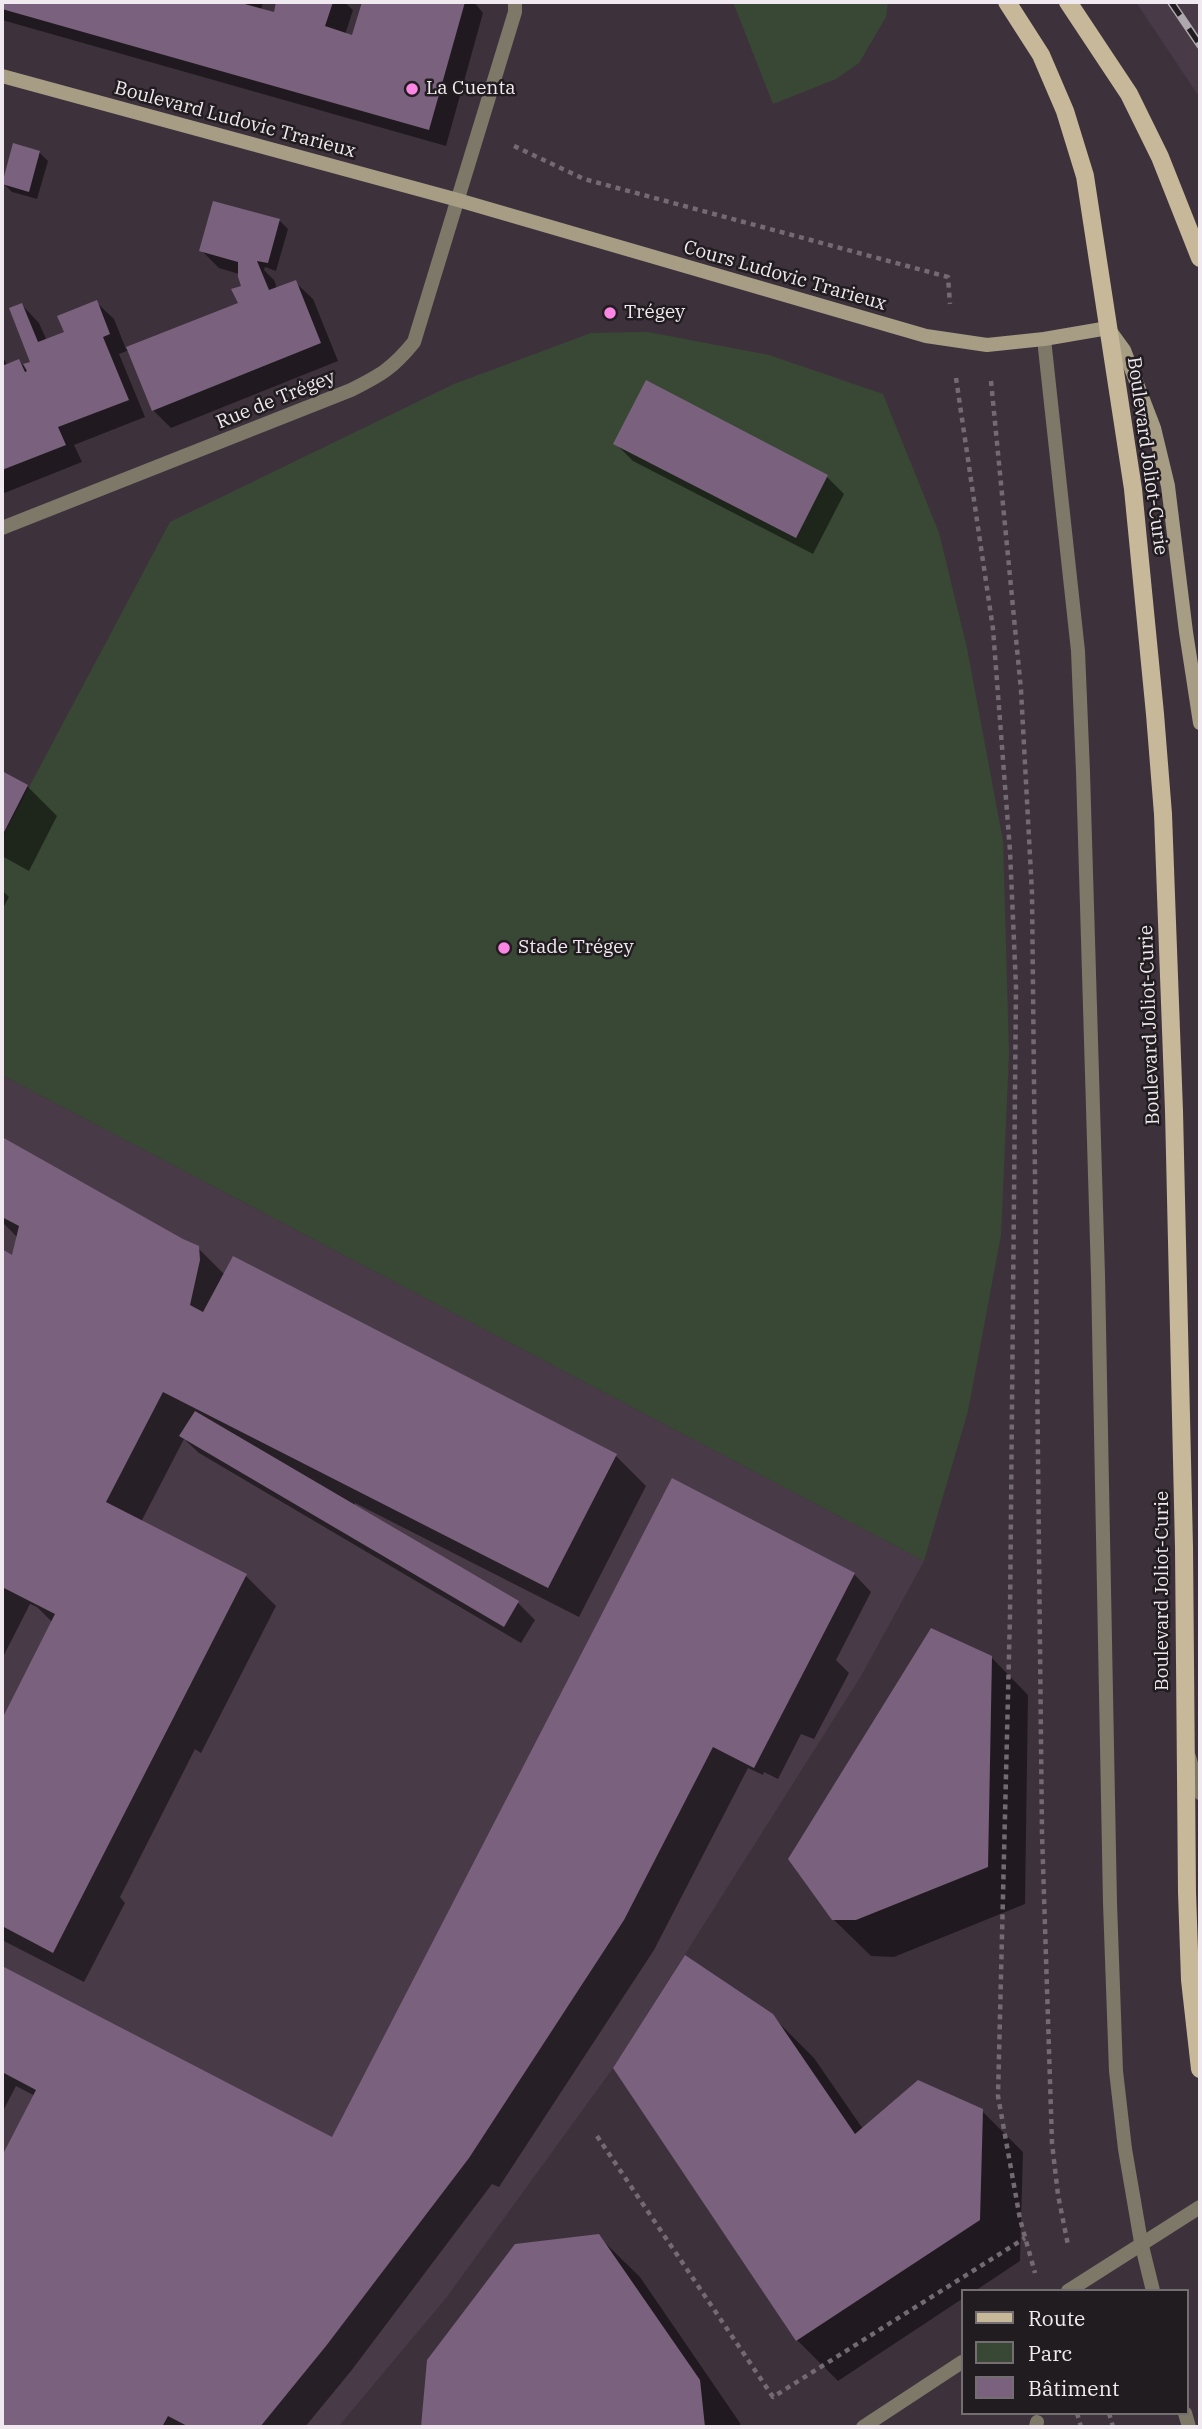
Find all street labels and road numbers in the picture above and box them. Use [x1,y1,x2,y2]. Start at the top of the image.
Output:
street label: Boulevard Ludovic Trarieux [112,77,358,163]
street label: Cours Ludovic Trarieux [681,236,889,316]
street label: Boulevard Joliot-Curie [1122,355,1172,557]
street label: Rue de Trégey [213,366,339,434]
street label: Boulevard Joliot-Curie [1135,925,1165,1125]
street label: Boulevard Joliot-Curie [1152,1491,1174,1691]

